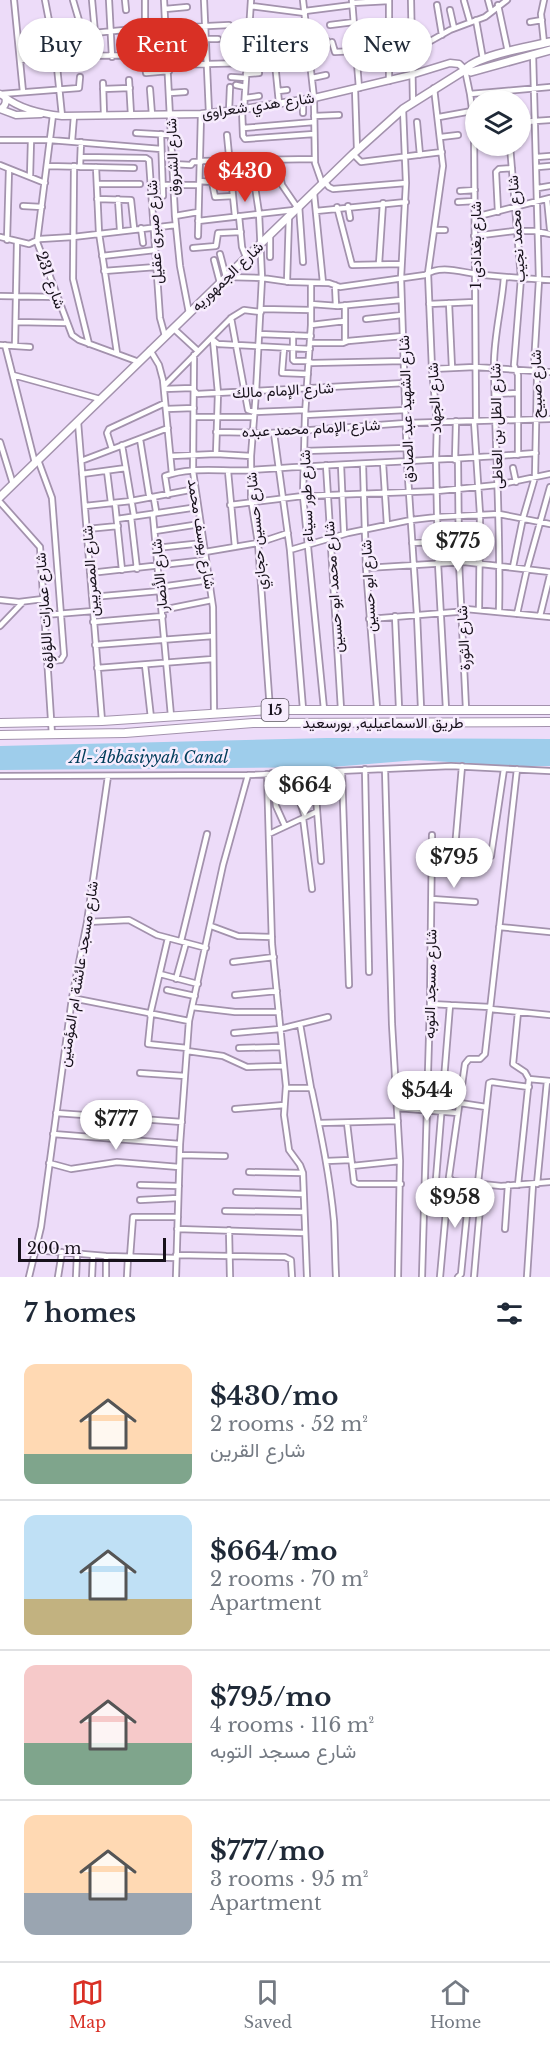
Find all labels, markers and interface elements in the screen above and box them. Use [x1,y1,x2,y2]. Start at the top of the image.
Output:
chip: Buy [18,18,104,72]
chip: Rent [116,18,208,72]
chip: Filters [220,18,330,72]
chip: New [342,18,432,72]
street label: شارع هدي شعراوى [200,88,316,126]
map controls [465,90,531,156]
button: layers [465,90,531,156]
street label: شارع الشروق [161,118,185,196]
pin: $430 [209,152,281,203]
text: $430 [218,159,272,183]
street label: شارع محمد نجيب [503,174,531,283]
street label: شارع صبرى عقيل [142,179,168,285]
street label: شارع بغدادى 1 [466,201,487,289]
street label: شارع الجمهوريه [187,237,268,317]
street label: شارع 231 [30,249,70,312]
street label: شارع الشهيد عبد الصادق [394,335,420,483]
street label: شارع صبيح [526,349,548,419]
street label: شارع الجهاد [423,362,447,434]
street label: شارع الظل بن العاطى [485,363,509,489]
street label: شارع الإمام مالك [232,378,334,404]
street label: شارع الإمام محمد عبده [241,415,381,443]
street label: شارع طور سيناء [295,449,319,543]
street label: شارع حسين حجازي [241,471,275,591]
street label: شارع يوسف محمد [182,477,220,591]
street label: شارع محمد ابو حسين [319,520,349,653]
pin: $775 [422,522,494,573]
street label: شارع المصريين [77,524,105,617]
text: $775 [435,529,481,553]
street label: شارع الأنصار [146,538,174,613]
street label: شارع ابو حسين [356,539,382,633]
street label: شارع عمارات اللؤلؤه [30,552,60,670]
street label: شارع الثورة [452,605,476,671]
road number: 15 [262,699,288,721]
street label: طريق الاسماعيليه, بورسعيد [302,713,464,733]
water label: Al-ʿAbbāsiyyah Canal [68,747,229,767]
pin: $664 [269,766,341,817]
text: $664 [278,773,332,797]
pin: $795 [418,838,490,889]
text: $795 [430,845,478,869]
street label: شارع مسجد عائشة ام المؤمنين [54,879,104,1069]
street label: شارع مسجد التوبه [420,929,442,1039]
pin: $544 [391,1071,463,1122]
text: $544 [401,1078,453,1102]
pin: $777 [80,1100,152,1151]
text: $777 [94,1107,138,1131]
pin: $958 [419,1178,491,1229]
text: $958 [430,1185,480,1209]
scale bar [18,1235,166,1262]
text: 200 m [27,1238,81,1258]
text: 7 homes [24,1297,136,1329]
icon: filters [493,1297,526,1330]
text: $430/mo [210,1380,339,1412]
icon: home [72,1388,144,1460]
text: 2 rooms · 52 m² [210,1412,368,1436]
text: شارع القرين [210,1438,305,1462]
text: $664/mo [210,1535,337,1567]
icon: home [72,1539,144,1611]
text: 2 rooms · 70 m² [210,1567,368,1591]
text: Apartment [210,1591,321,1615]
text: $795/mo [210,1681,331,1713]
icon: home [72,1689,144,1761]
text: 4 rooms · 116 m² [210,1713,374,1737]
text: شارع مسجد التوبه [210,1739,356,1763]
text: $777/mo [210,1835,325,1867]
icon: home [72,1839,144,1911]
text: 3 rooms · 95 m² [210,1867,368,1891]
text: Apartment [210,1891,321,1915]
tab: Map [69,1976,106,2032]
tab: Saved [244,1976,292,2032]
tab: Home [430,1976,481,2032]

